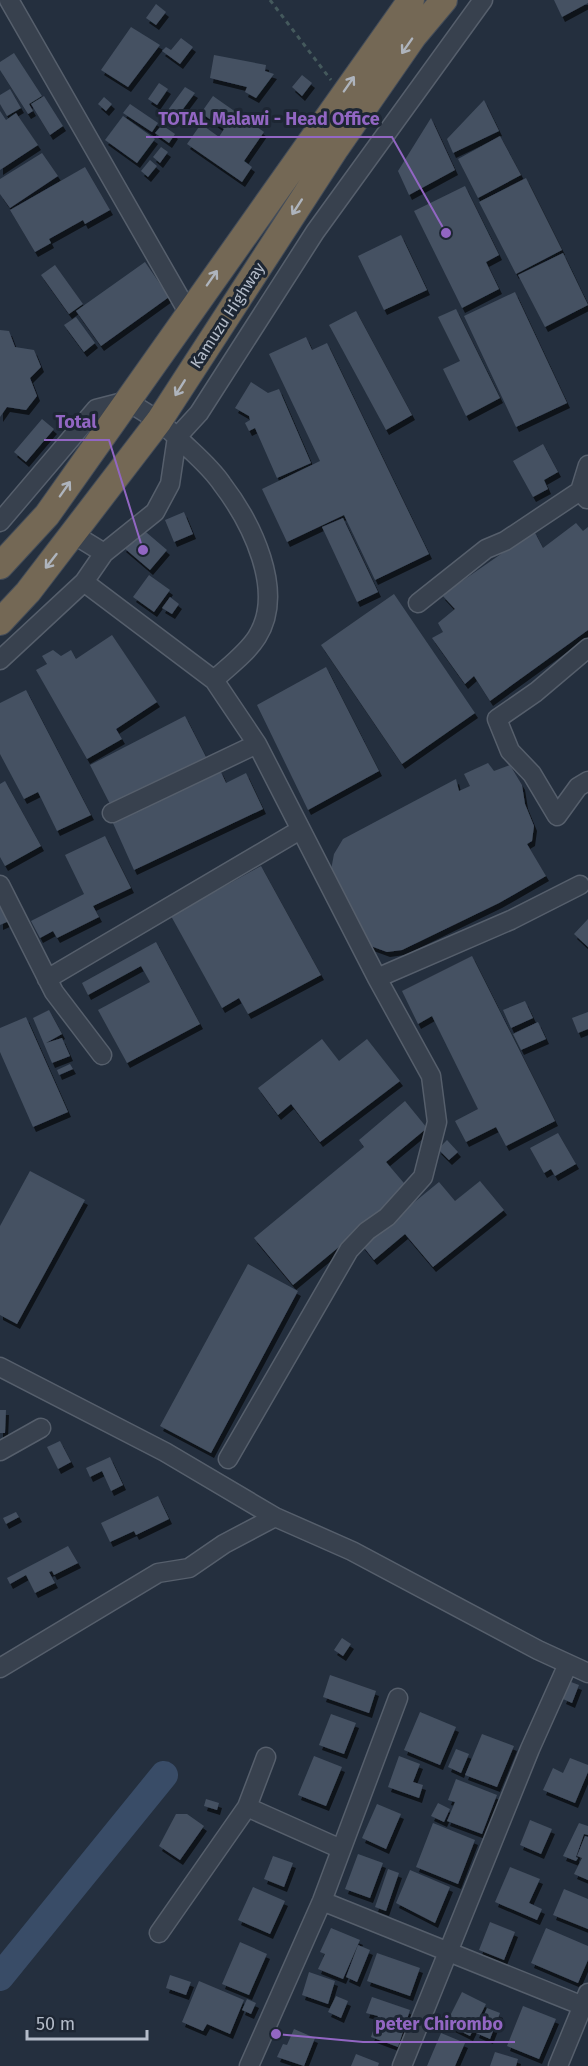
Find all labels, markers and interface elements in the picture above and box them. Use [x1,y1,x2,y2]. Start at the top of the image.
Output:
one-way arrow [401,37,413,53]
one-way arrow [343,77,355,93]
callout: TOTAL Malawi - Head Office [146,101,392,137]
text: TOTAL Malawi - Head Office [158,108,380,130]
one-way arrow [291,198,303,214]
street label: Kamuzu Highway [186,259,269,372]
one-way arrow [206,270,218,286]
one-way arrow [173,379,185,396]
callout: Total [44,404,109,440]
text: Total [55,411,97,433]
one-way arrow [59,482,71,498]
one-way arrow [45,553,58,569]
scale bar [27,2003,147,2041]
callout: peter Chirombo [363,2006,515,2042]
text: 50 m [36,2013,75,2035]
text: peter Chirombo [375,2013,503,2035]

